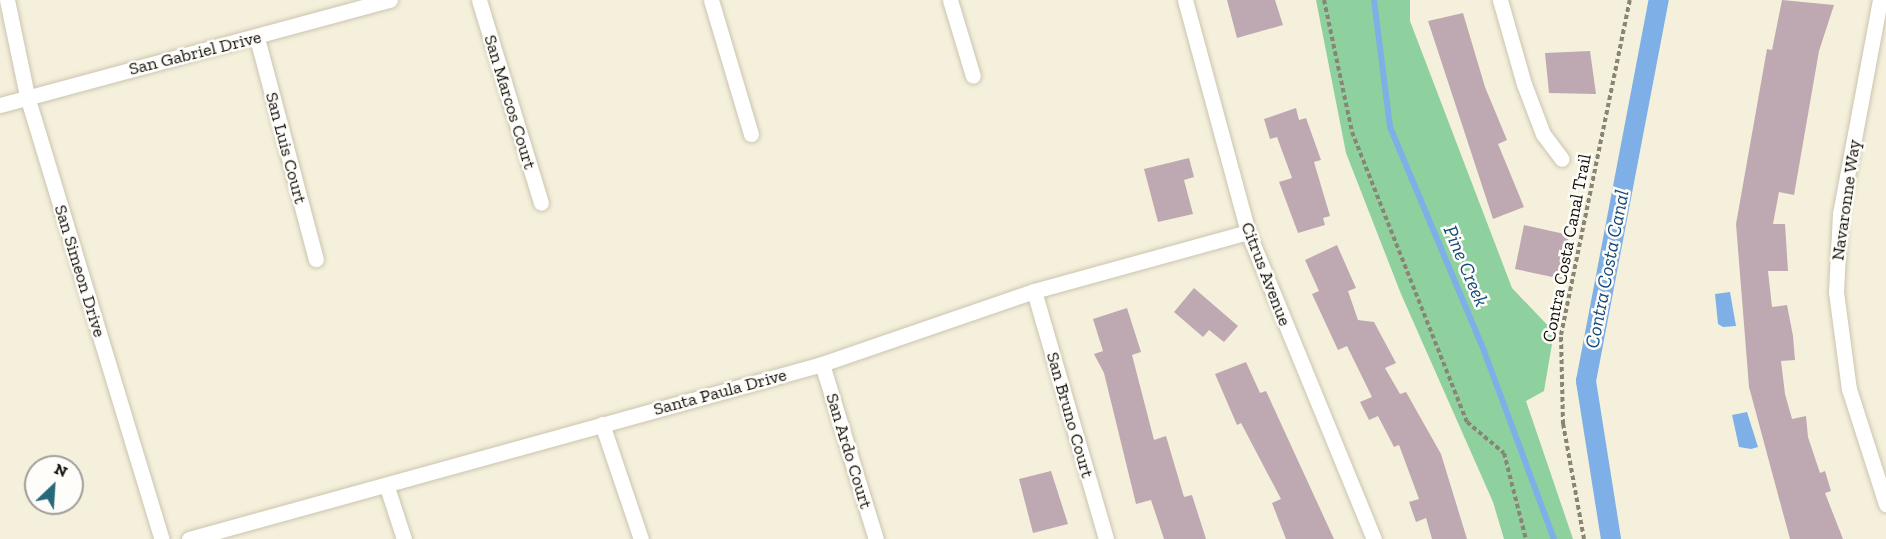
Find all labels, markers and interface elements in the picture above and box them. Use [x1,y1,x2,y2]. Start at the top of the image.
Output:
street label: San Gabriel Drive [127,26,263,80]
street label: San Marcos Court [479,32,541,172]
street label: San Luis Court [261,90,311,206]
street label: Navaronne Way [1827,138,1865,262]
street label: Contra Costa Canal Trail [1538,152,1596,344]
water label: Contra Costa Canal [1580,188,1634,350]
street label: San Simeon Drive [50,202,110,340]
street label: Citrus Avenue [1236,219,1296,329]
water label: Pine Creek [1438,222,1494,310]
street label: San Bruno Court [1042,350,1098,480]
street label: Santa Paula Drive [651,364,789,420]
street label: San Ardo Court [821,390,877,512]
north arrow [24,455,84,515]
text: N [51,459,70,481]

